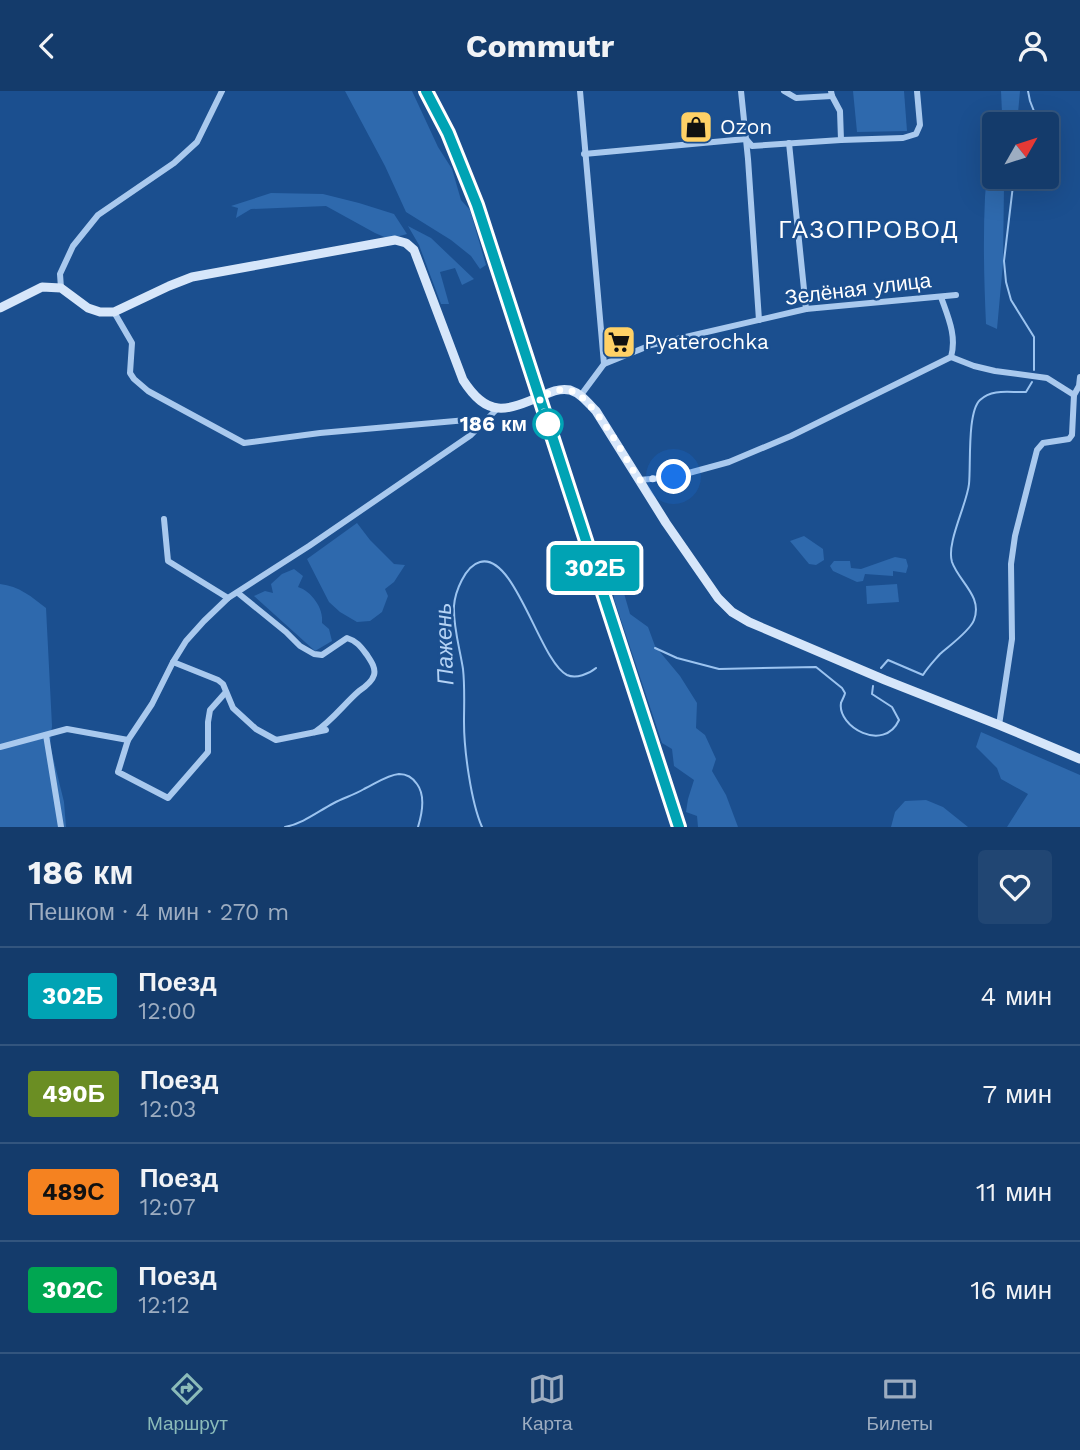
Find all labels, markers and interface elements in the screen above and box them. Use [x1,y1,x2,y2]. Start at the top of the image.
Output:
icon: back [28,27,66,65]
text: Commutr [466,27,614,65]
icon: person [1014,27,1052,65]
shop icon: Ozon [677,108,715,146]
north arrow [982,112,1059,189]
map controls [982,112,1059,189]
place label: Ozon [720,114,772,139]
district label: ГАЗОПРОВОД [778,216,960,244]
street label: Зелёная улица [783,267,933,310]
supermarket icon: Pyaterochka [600,323,638,361]
place label: Pyaterochka [644,329,769,354]
marker: 186 км [533,409,563,439]
place label: 186 км [460,411,527,436]
your location [656,459,691,494]
line badge: 302Б [546,545,644,591]
text: 302Б [564,554,626,582]
water label: Пажень [430,602,459,686]
button: heart [978,850,1052,924]
text: 186 км [28,853,134,892]
text: Пешком · 4 мин · 270 m [28,899,289,926]
text: Поезд [138,967,217,997]
text: 4 мин [980,981,1052,1011]
text: 302Б [42,982,103,1010]
text: 12:00 [138,998,196,1025]
text: Поезд [140,1065,218,1095]
text: 7 мин [983,1079,1052,1109]
text: 490Б [42,1080,105,1108]
text: 12:03 [140,1096,196,1123]
text: Поезд [140,1163,218,1193]
text: 11 мин [976,1177,1052,1207]
text: 489С [42,1178,105,1206]
text: 12:07 [140,1194,196,1221]
text: Поезд [138,1261,217,1291]
text: 16 мин [970,1275,1052,1305]
text: 302С [42,1276,103,1304]
text: 12:12 [138,1292,190,1319]
tab: Маршрут [147,1370,228,1435]
tab: Карта [522,1370,573,1435]
tab: Билеты [867,1370,933,1435]

